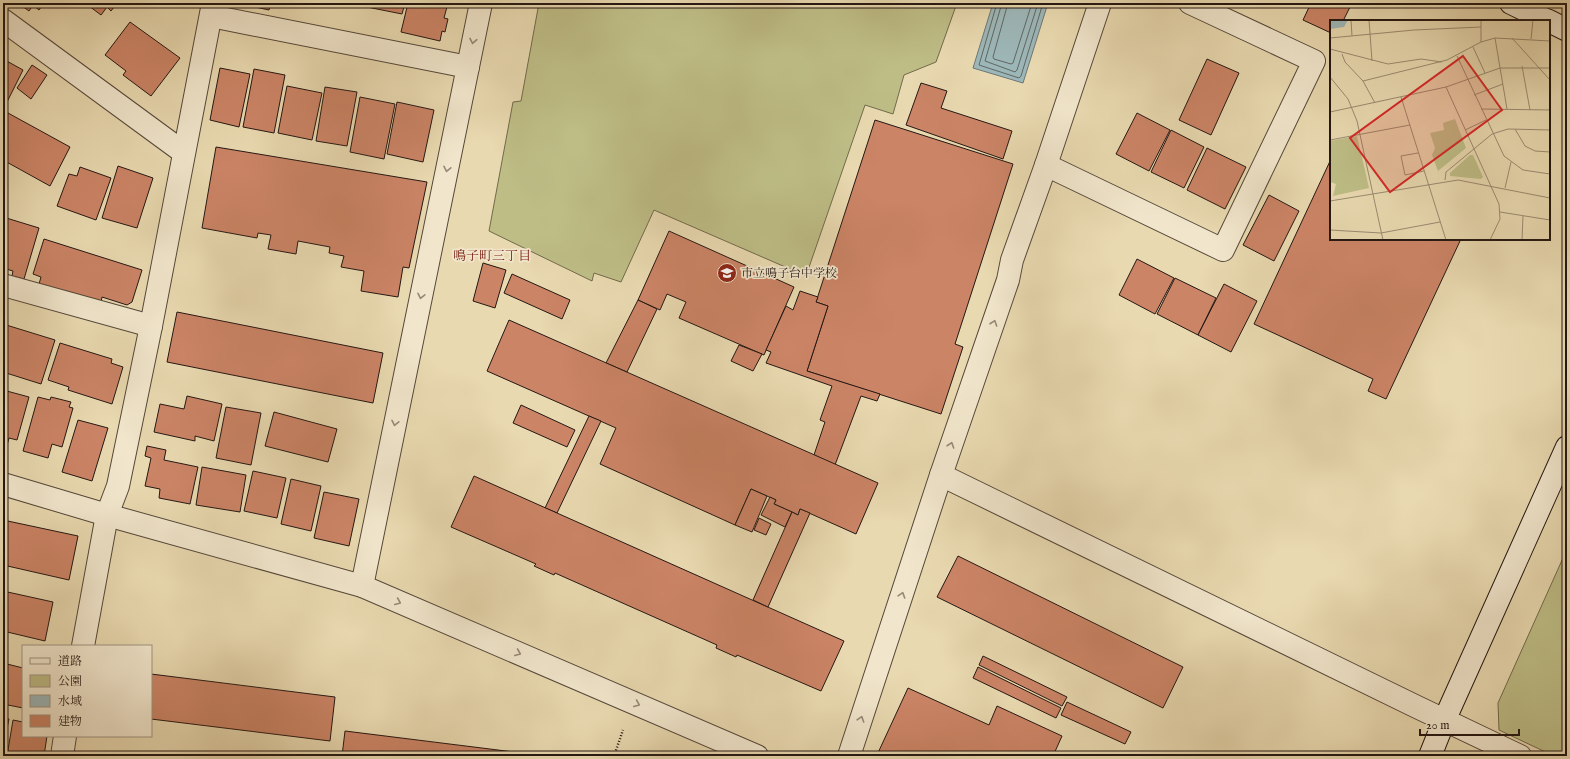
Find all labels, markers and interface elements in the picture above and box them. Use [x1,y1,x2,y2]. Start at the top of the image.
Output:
inset map [1330,20,1550,240]
one-way arrow [469,38,478,44]
one-way arrow [444,166,452,172]
district label: 鳴子町三丁目 [453,248,531,265]
school or university icon: 市立鳴子台中学校 [716,262,738,284]
place label: 市立鳴子台中学校 [741,266,837,281]
one-way arrow [418,293,426,299]
one-way arrow [989,319,997,326]
one-way arrow [392,420,400,427]
one-way arrow [947,442,955,449]
one-way arrow [897,592,905,599]
one-way arrow [395,597,402,605]
legend [22,645,152,737]
one-way arrow [514,648,521,656]
text: 道路 [58,654,82,669]
text: 公園 [58,674,82,689]
text: 水域 [58,694,82,709]
one-way arrow [633,699,641,707]
scale bar [1420,711,1519,737]
text: 建物 [58,714,82,729]
one-way arrow [856,716,865,723]
text: 20 m [1426,718,1449,733]

